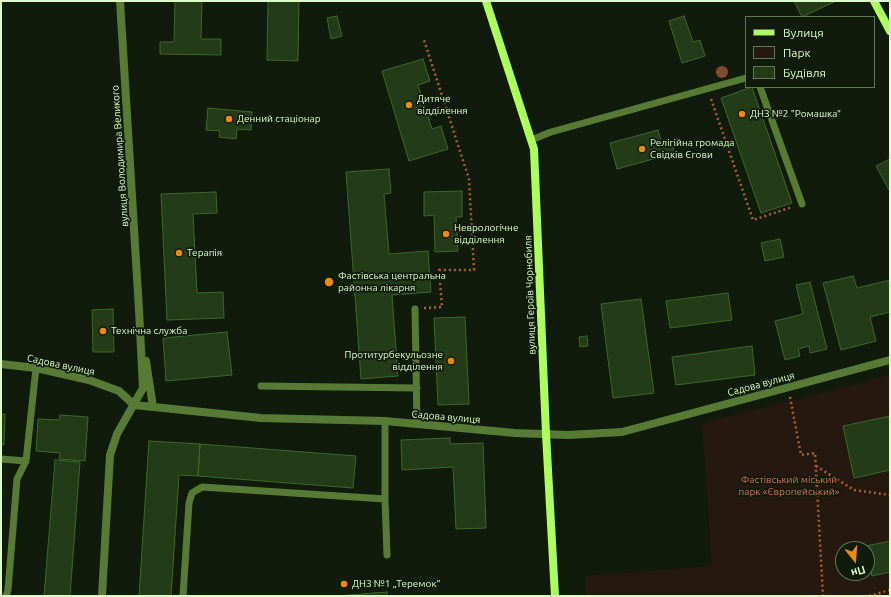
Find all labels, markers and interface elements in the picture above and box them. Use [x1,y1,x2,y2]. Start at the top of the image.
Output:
legend [745,16,875,88]
text: Вулиця [783,26,824,39]
text: Парк [783,46,811,59]
text: Будівля [783,66,826,79]
street label: вулиця Володимира Великого [109,85,131,227]
place label: Дитяче відділення [417,93,468,116]
marker: Дитяче відділення [404,100,414,110]
place label: ДНЗ №2 "Ромашка" [750,108,841,120]
marker: ДНЗ №2 "Ромашка" [737,109,747,119]
place label: Денний стаціонар [237,113,321,125]
marker: Денний стаціонар [224,114,234,124]
place label: Релігійна громада Свідків Єгови [650,137,734,160]
marker: Релігійна громада Свідків Єгови [637,144,647,154]
place label: Неврологічне відділення [454,222,518,246]
marker: Неврологічне відділення [441,229,451,239]
street label: вулиця Героїв Чорнобиля [522,235,538,355]
place label: Терапія [187,247,222,259]
marker: Терапія [174,248,184,258]
place label: Фастівська центральна районна лікарня [338,270,446,294]
marker: Фастівська центральна районна лікарня [323,276,335,288]
place label: Технічна служба [111,325,187,337]
marker: Технічна служба [98,326,108,336]
place label: Протитурбекульозне відділення [345,349,443,372]
street label: Садова вулиця [26,352,96,378]
marker: Протитурбекульозне відділення [446,356,456,366]
street label: Садова вулиця [726,369,796,399]
street label: Садова вулиця [411,408,481,426]
park label: Фастівський міський парк «Європейський» [739,474,839,498]
north arrow [835,541,875,581]
text: Пн [850,564,867,579]
place label: ДНЗ №1 „Теремок” [352,578,441,590]
marker: ДНЗ №1 „Теремок” [339,579,349,589]

